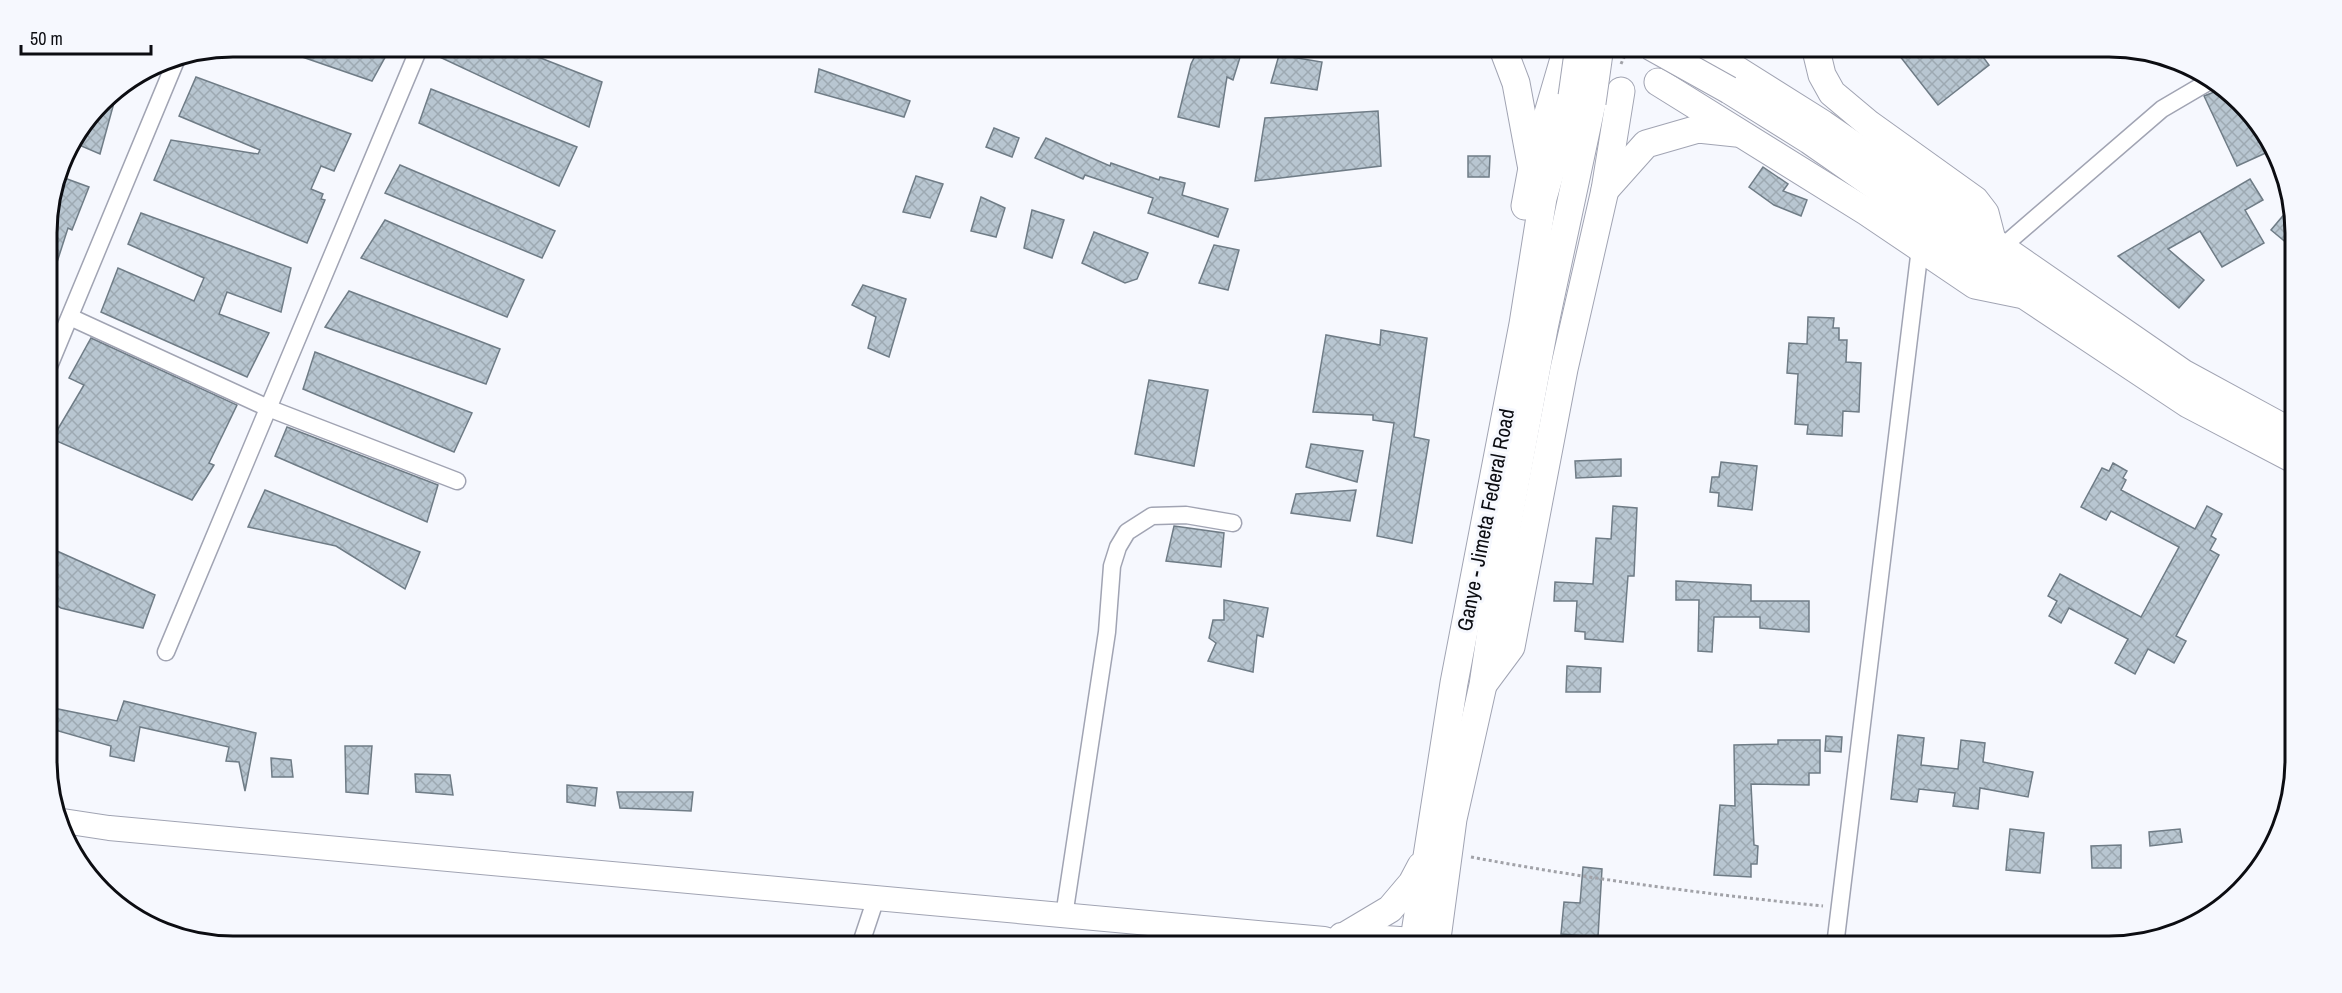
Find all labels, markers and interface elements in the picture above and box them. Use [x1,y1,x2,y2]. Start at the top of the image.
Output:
scale bar [21,18,152,56]
text: 50 m [30,26,63,51]
street label: Ganye - Jimeta Federal Road [1450,406,1521,634]

